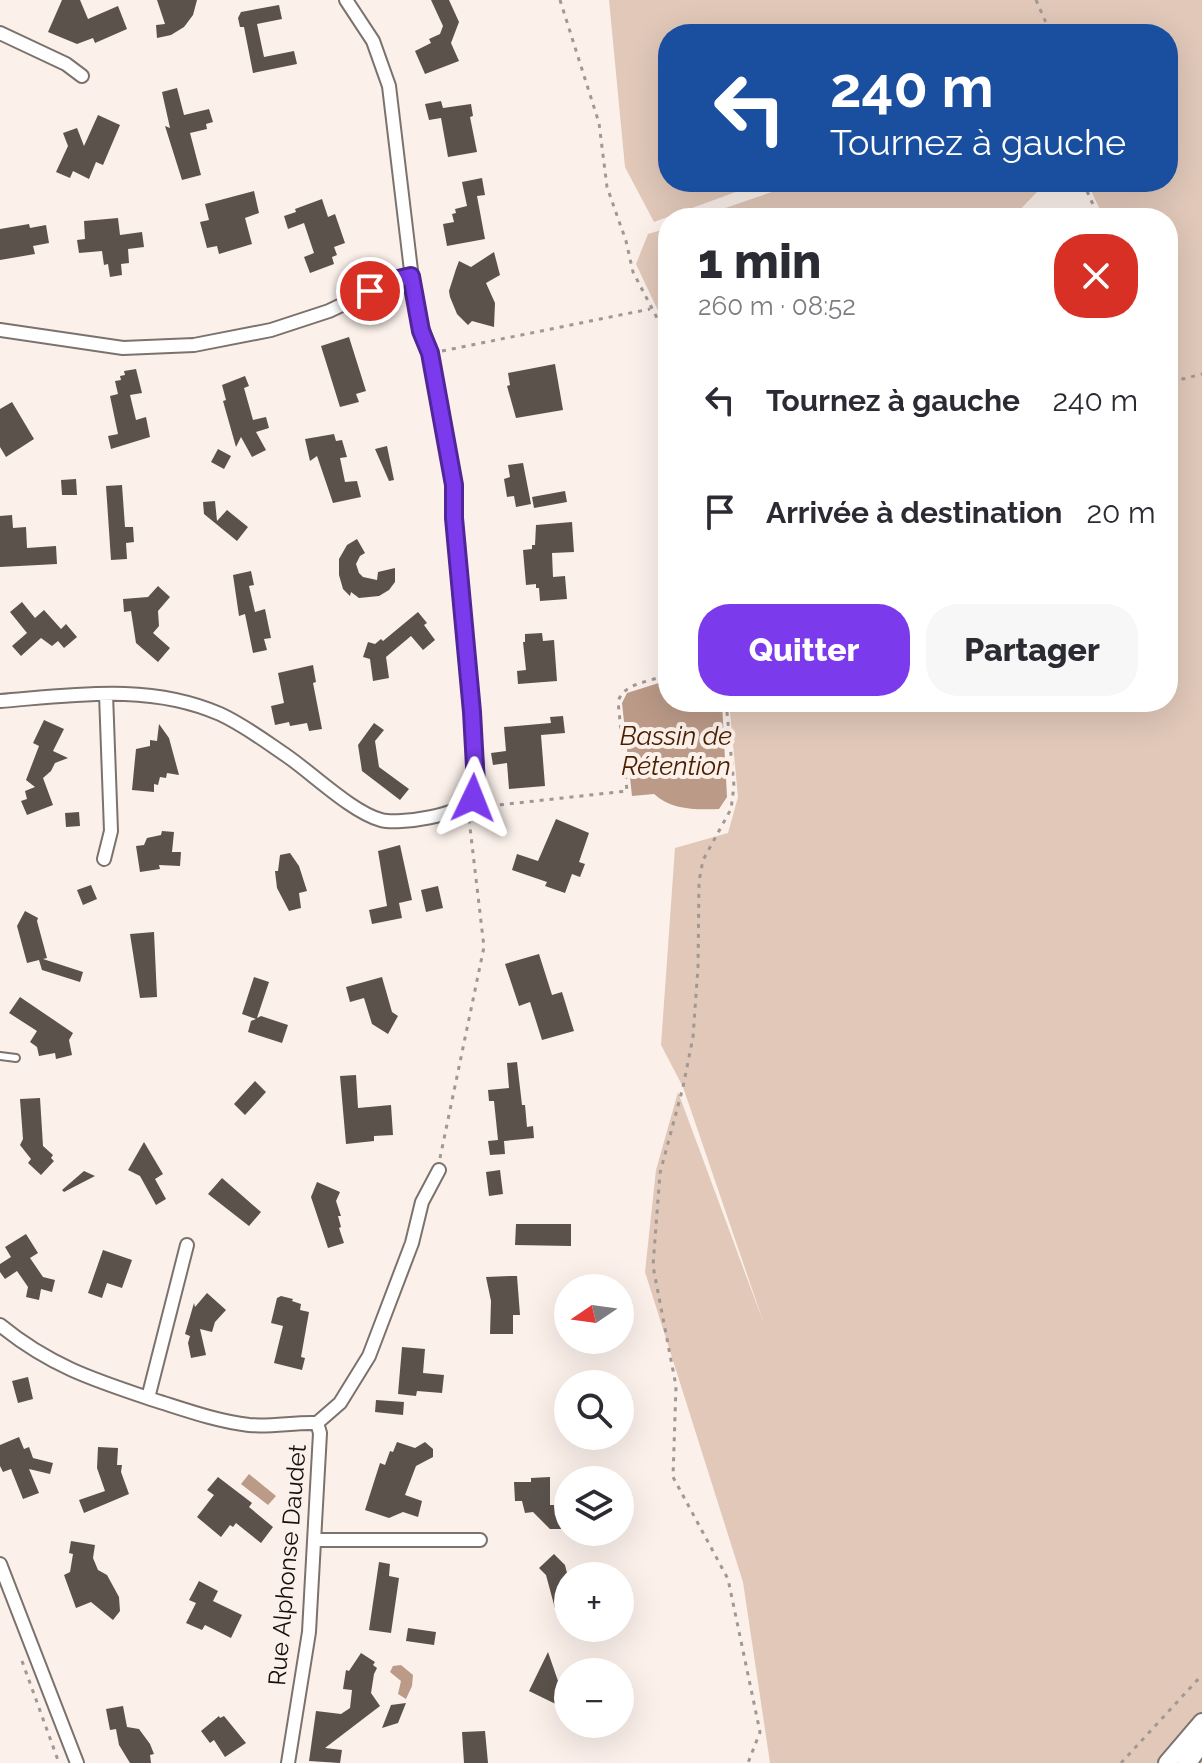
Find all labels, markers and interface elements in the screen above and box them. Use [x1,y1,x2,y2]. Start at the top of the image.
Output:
text: 240 m [830,54,994,120]
icon: left [698,56,802,160]
text: Tournez à gauche [830,121,1126,163]
text: 1 min [698,233,821,289]
button: close [1054,234,1138,318]
pin [336,257,404,325]
icon: arrive [348,269,392,313]
text: 260 m · 08:52 [698,291,856,321]
icon: left [698,378,742,422]
text: Tournez à gauche [766,383,1020,418]
text: 240 m [1052,383,1138,418]
icon: arrive [698,490,742,534]
text: Arrivée à destination [766,495,1062,530]
text: 20 m [1086,495,1156,530]
button: Quitter [698,604,910,696]
button: Partager [926,604,1138,696]
water label: Bassin de Rétention [620,721,732,781]
position arrow [431,756,515,840]
north arrow [554,1274,634,1354]
map controls [554,1274,634,1738]
button: search [554,1370,634,1450]
street label: Rue Alphonse Daudet [262,1443,312,1687]
button: layers [554,1466,634,1546]
button: + [554,1562,634,1642]
button: − [554,1658,634,1738]

